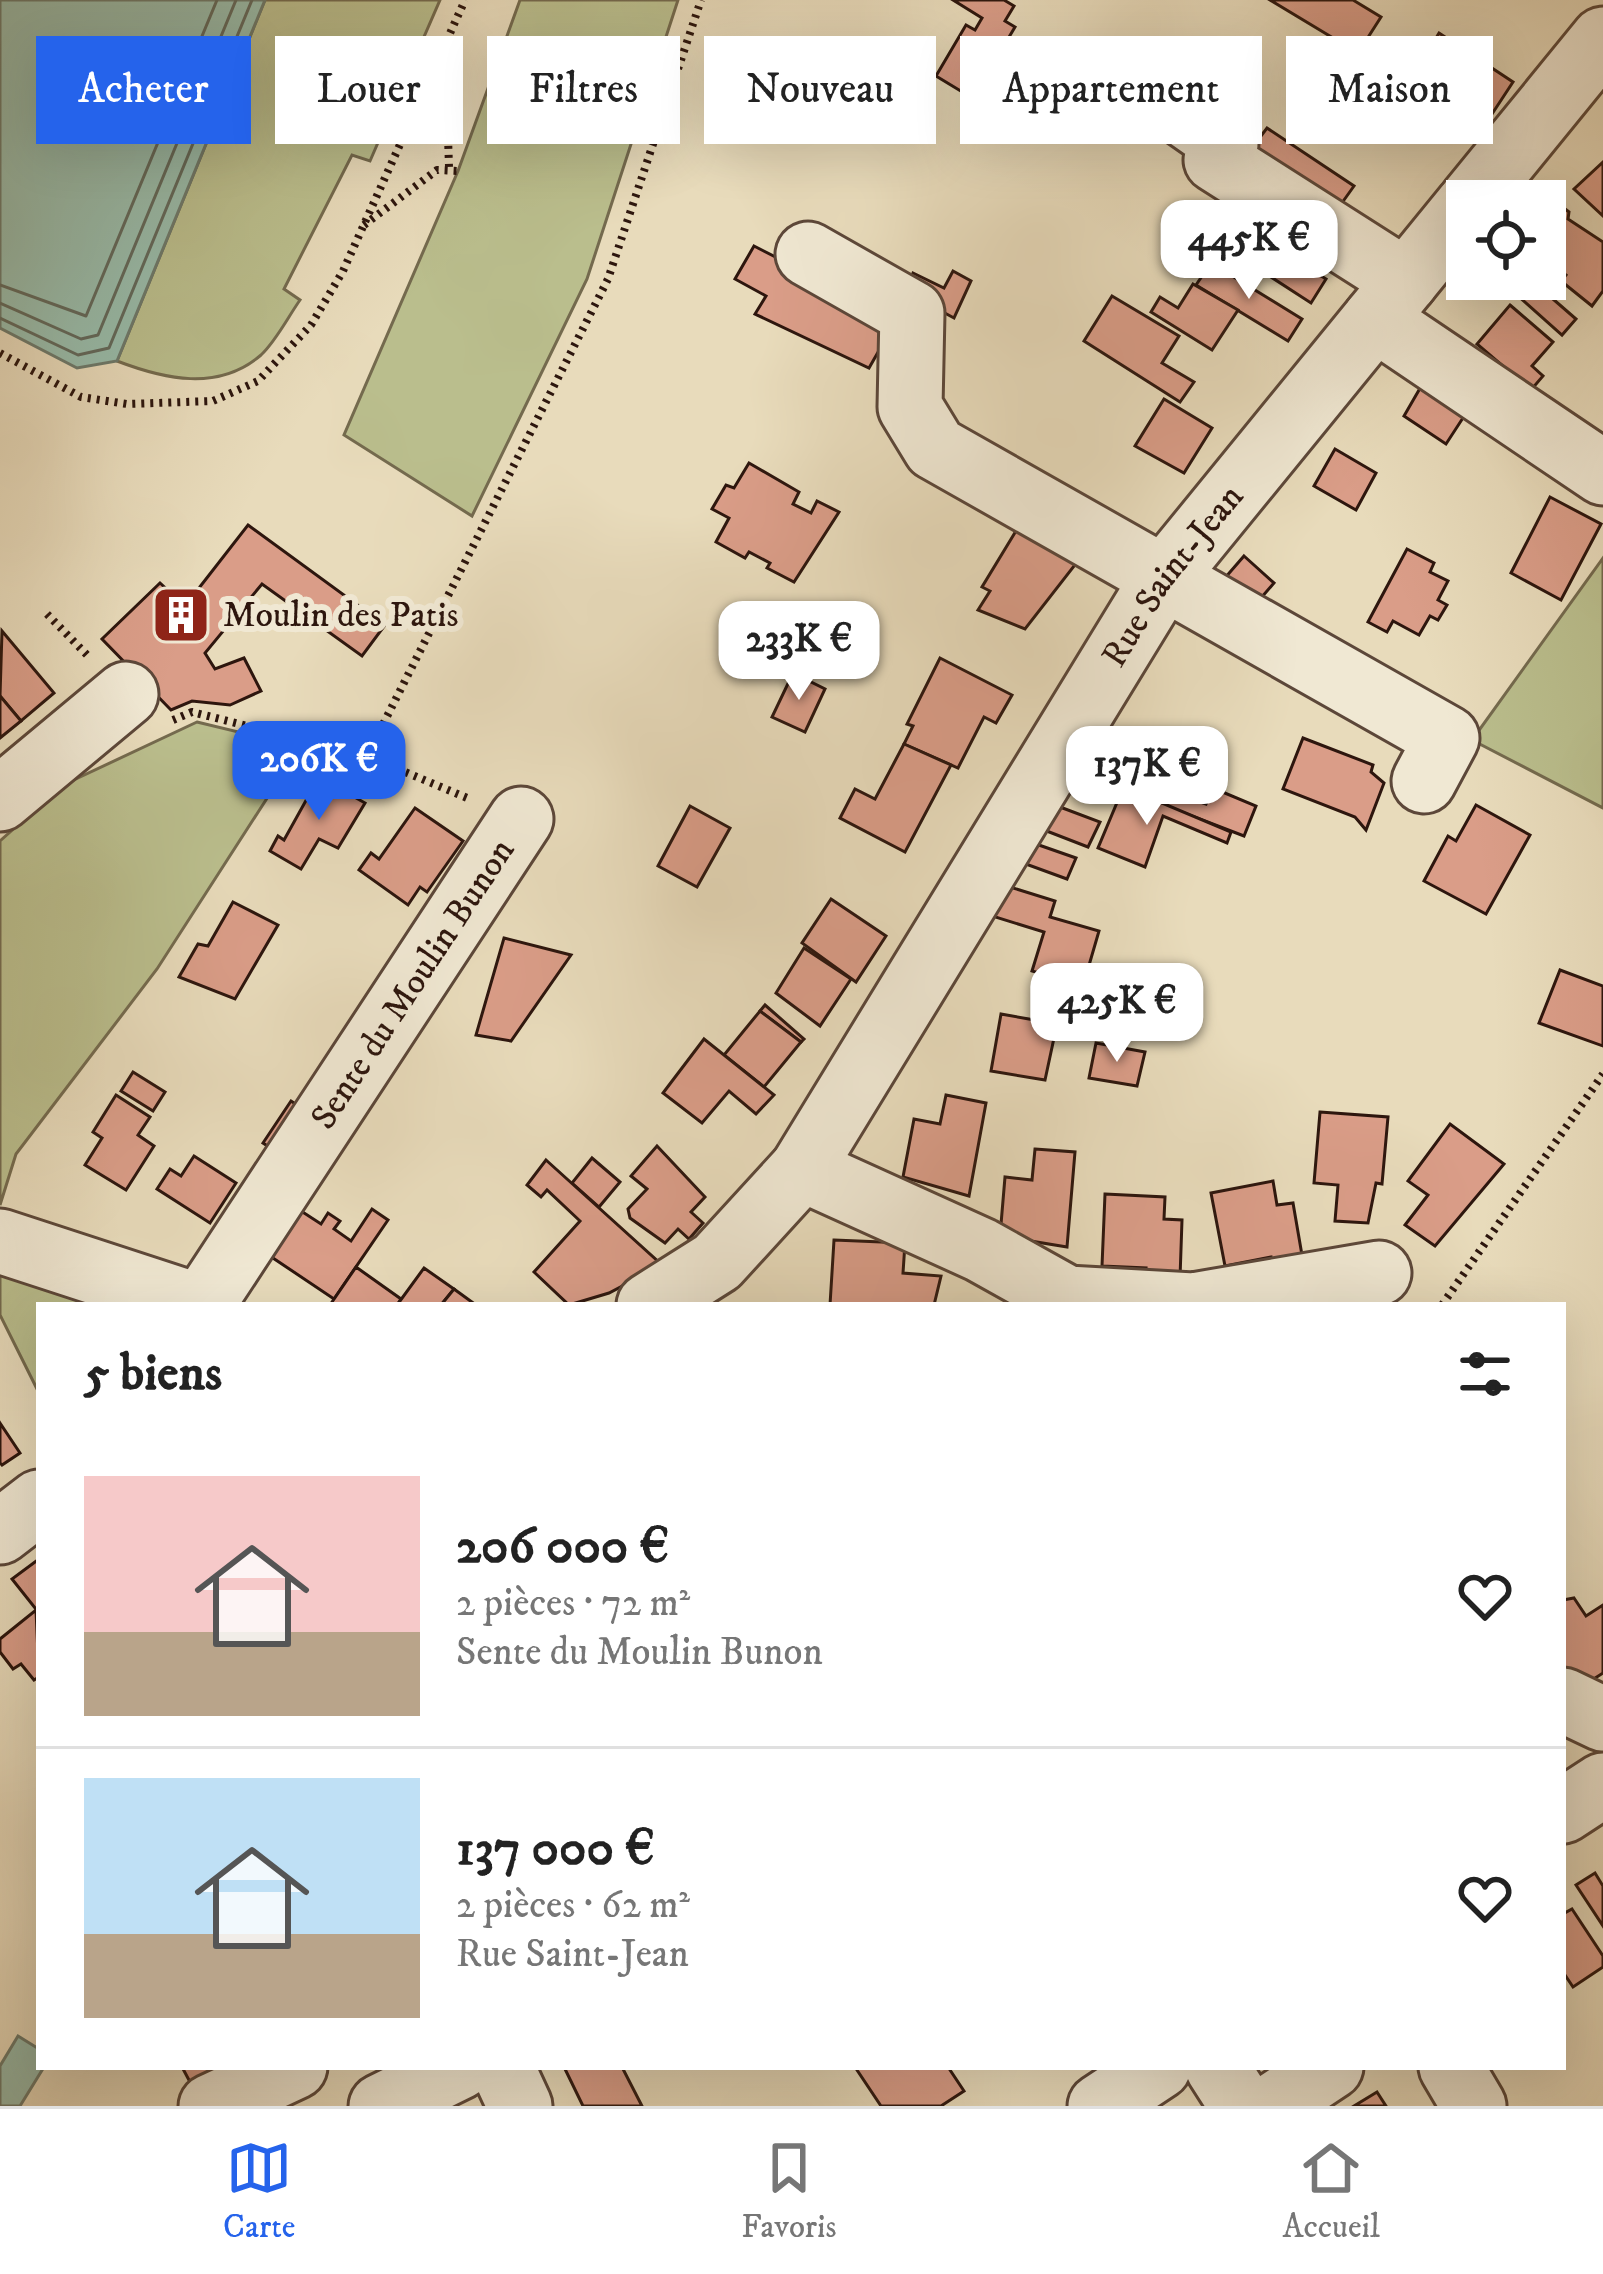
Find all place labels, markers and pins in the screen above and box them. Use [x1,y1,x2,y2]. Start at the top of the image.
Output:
pin: 445K € [1151,200,1347,302]
building icon: Moulin des Patis [150,584,212,646]
place label: Moulin des Patis [223,593,459,638]
pin: 233K € [701,601,897,703]
pin: 206K € [221,721,417,823]
pin: 137K € [1049,726,1245,828]
pin: 425K € [1019,963,1215,1065]

